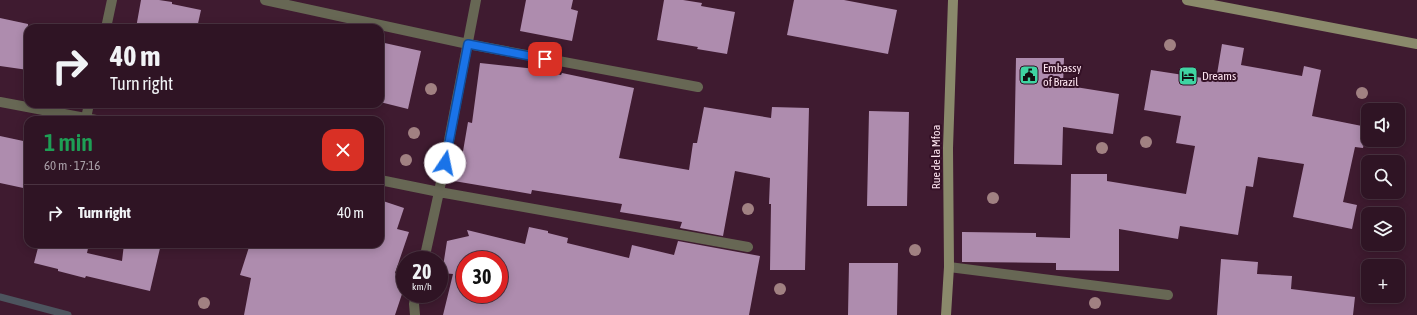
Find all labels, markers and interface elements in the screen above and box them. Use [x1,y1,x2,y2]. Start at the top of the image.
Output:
icon: right [44,40,96,92]
text: 40 m [110,40,160,72]
pin [528,42,562,76]
icon: arrive [534,48,556,70]
place label: Embassy of Brazil [1043,61,1081,89]
public building icon: Embassy of Brazil [1018,64,1040,86]
hotel icon: Dreams [1177,65,1199,87]
place label: Dreams [1202,69,1236,83]
text: Turn right [110,73,173,94]
map controls [1361,103,1405,303]
button: sound [1361,103,1405,147]
street label: Rue de la Mfoa [929,125,943,189]
text: 1 min [44,129,93,156]
button: close [322,129,364,171]
position arrow [424,142,466,184]
button: search [1361,155,1405,199]
text: 60 m · 17:16 [44,158,100,173]
icon: right [44,202,66,224]
text: Turn right [78,204,131,221]
text: 40 m [337,204,364,221]
button: layers [1361,207,1405,251]
speed limit sign: 30 [456,251,508,303]
button: + [1361,259,1405,303]
text: 20 [413,260,431,283]
text: km/h [412,281,432,292]

